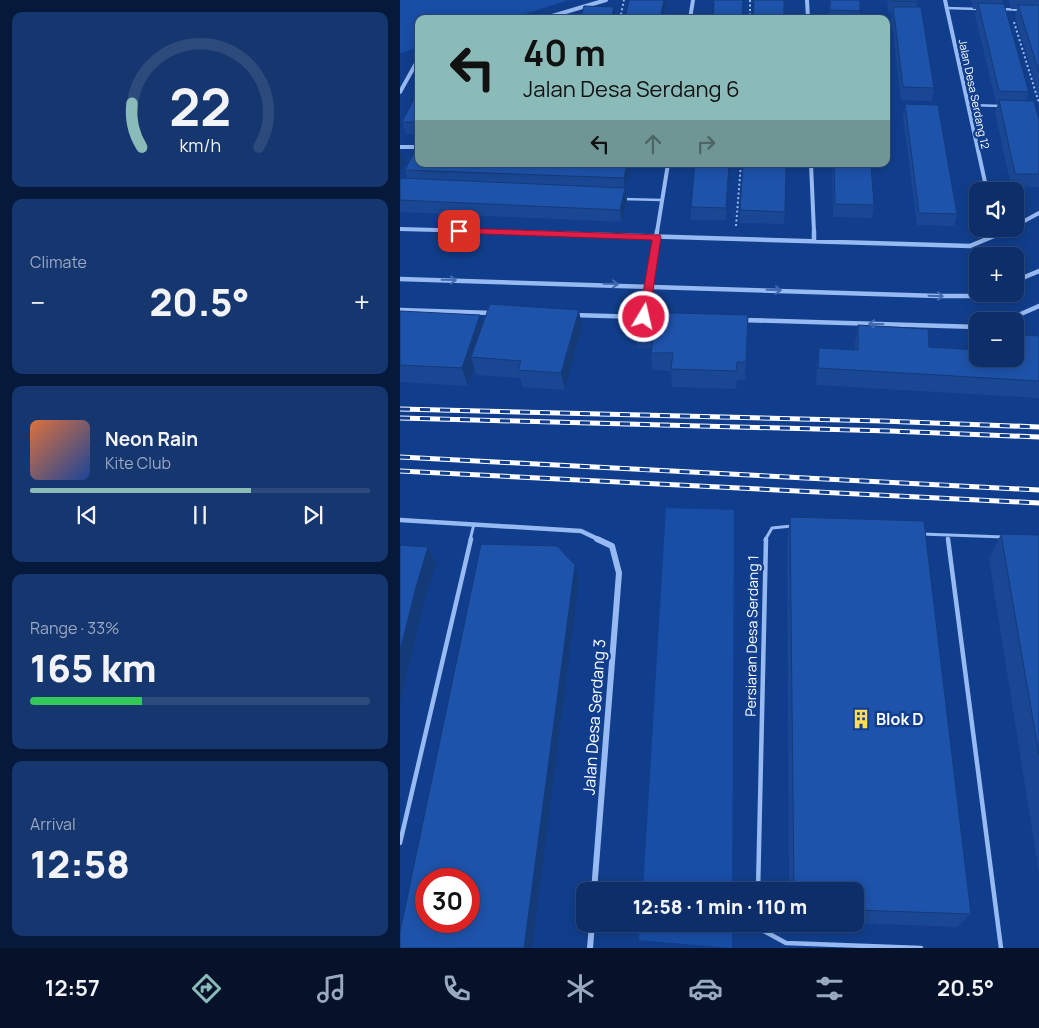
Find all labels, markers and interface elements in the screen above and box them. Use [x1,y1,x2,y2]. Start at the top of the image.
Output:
text: 40 m [523,29,606,77]
icon: left [440,35,505,100]
street label: Jalan Desa Serdang 12 [956,38,993,150]
text: 22 [169,71,231,142]
text: Jalan Desa Serdang 6 [523,74,740,104]
icon: left [586,130,614,158]
icon: ahead [639,130,667,158]
icon: right [692,130,720,158]
text: km/h [179,133,221,157]
map controls [969,182,1024,367]
button: sound [969,182,1024,237]
pin [438,210,480,252]
icon: arrive [445,217,473,245]
button: + [969,247,1024,302]
text: Climate [30,251,87,273]
text: 20.5° [149,275,250,327]
one-way arrow [440,275,456,285]
one-way arrow [602,279,619,289]
text: − [30,283,45,321]
text: + [354,283,370,321]
one-way arrow [765,285,781,294]
position arrow [617,290,669,342]
one-way arrow [928,291,944,300]
button: − [969,312,1024,367]
one-way arrow [869,319,885,329]
text: Neon Rain [105,426,198,452]
text: Kite Club [105,452,171,474]
icon: previous [73,501,101,529]
icon: pause [186,501,214,529]
icon: next [299,501,327,529]
street label: Persiaran Desa Serdang 1 [741,555,762,717]
text: Range · 33% [30,617,119,639]
street label: Jalan Desa Serdang 3 [578,638,610,796]
text: 165 km [30,641,157,693]
building icon: Blok D [850,708,872,730]
place label: Blok D [876,708,924,730]
text: Arrival [30,813,76,835]
text: 12:58 [30,837,130,889]
speed limit sign: 30 [415,868,480,933]
text: 12:58 · 1 min · 110 m [633,894,807,920]
icon: directions [189,971,224,1006]
icon: music [314,971,349,1006]
icon: phone [439,971,474,1006]
icon: climate [563,971,598,1006]
icon: car [688,971,723,1006]
icon: filters [812,971,847,1006]
text: 12:57 [45,973,100,1003]
text: 20.5° [937,973,994,1003]

